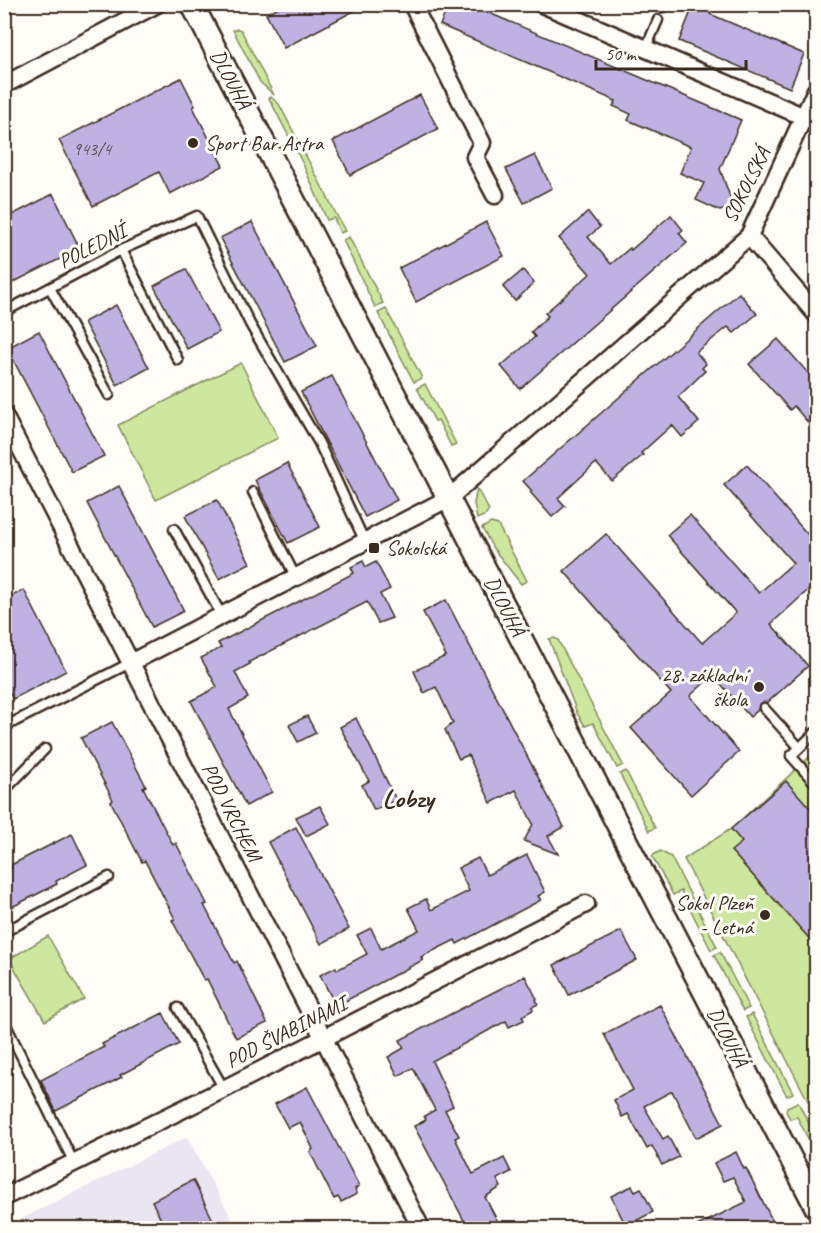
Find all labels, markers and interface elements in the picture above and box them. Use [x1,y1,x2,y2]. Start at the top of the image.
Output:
scale bar [596,33,746,71]
text: 50 m [605,43,638,65]
street label: DLOUHÁ [205,45,259,115]
place label: Sport Bar Astra [205,130,325,156]
marker: Sport Bar Astra [186,136,200,150]
house number: 943/4 [73,138,113,160]
street label: SOKOLSKÁ [716,141,777,227]
street label: POLEDNÍ [54,216,134,274]
place label: Sokolská [386,535,448,561]
marker: Sokolská [367,541,381,555]
street label: DLOUHÁ [479,572,532,642]
place label: 28. základní škola [661,662,751,712]
marker: 28. základní škola [752,680,766,694]
street label: POD VRCHEM [196,758,269,867]
district label: Lobzy [383,781,436,815]
place label: Sokol Plzeň - Letná [676,890,755,940]
marker: Sokol Plzeň - Letná [758,908,772,922]
street label: POD ŠVABINAMI [221,988,355,1074]
street label: DLOUHÁ [702,1003,755,1073]

